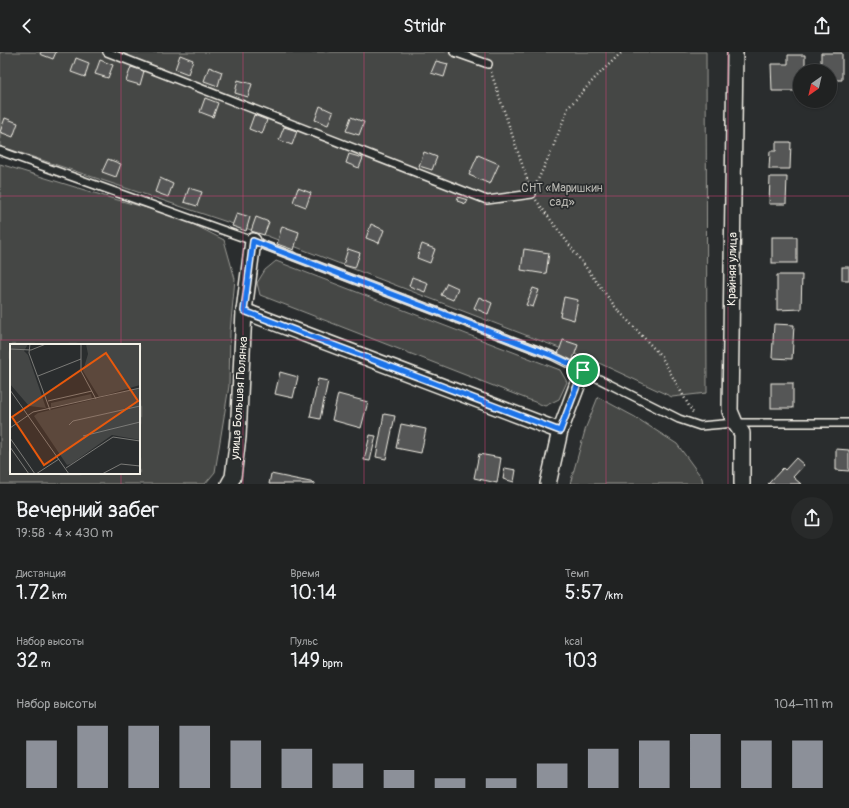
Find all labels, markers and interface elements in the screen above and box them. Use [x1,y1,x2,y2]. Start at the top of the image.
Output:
icon: back [16,15,38,37]
text: Stridr [403,15,446,38]
icon: share [811,15,833,37]
north arrow [793,64,837,108]
map controls [793,64,837,108]
park label: СНТ «Маришкин сад» [521,181,603,210]
street label: Крайняя улица [724,232,741,306]
street label: улица Большая Полянка [228,335,251,461]
inset map [10,344,140,474]
pin [566,353,600,387]
icon: arrive [572,359,594,381]
text: Вечерний забег [16,496,159,524]
button: share [791,497,833,539]
text: 19:58 · 4 × 430 m [16,525,113,541]
text: Дистанция [16,567,66,580]
text: Время [290,567,320,580]
text: Темп [565,567,589,580]
text: 1.72 [16,580,50,605]
text: 10:14 [290,580,337,605]
text: 5:57 [565,580,602,605]
text: km [50,589,67,602]
text: /km [602,589,623,602]
text: Набор высоты [16,635,84,648]
text: Пульс [290,635,318,648]
text: kcal [565,635,583,648]
text: 32 [16,648,38,673]
text: 149 [290,648,320,673]
text: 103 [565,648,597,673]
text: m [38,657,51,670]
text: bpm [320,657,343,670]
text: Набор высоты [16,696,97,712]
text: 104–111 m [774,696,833,712]

